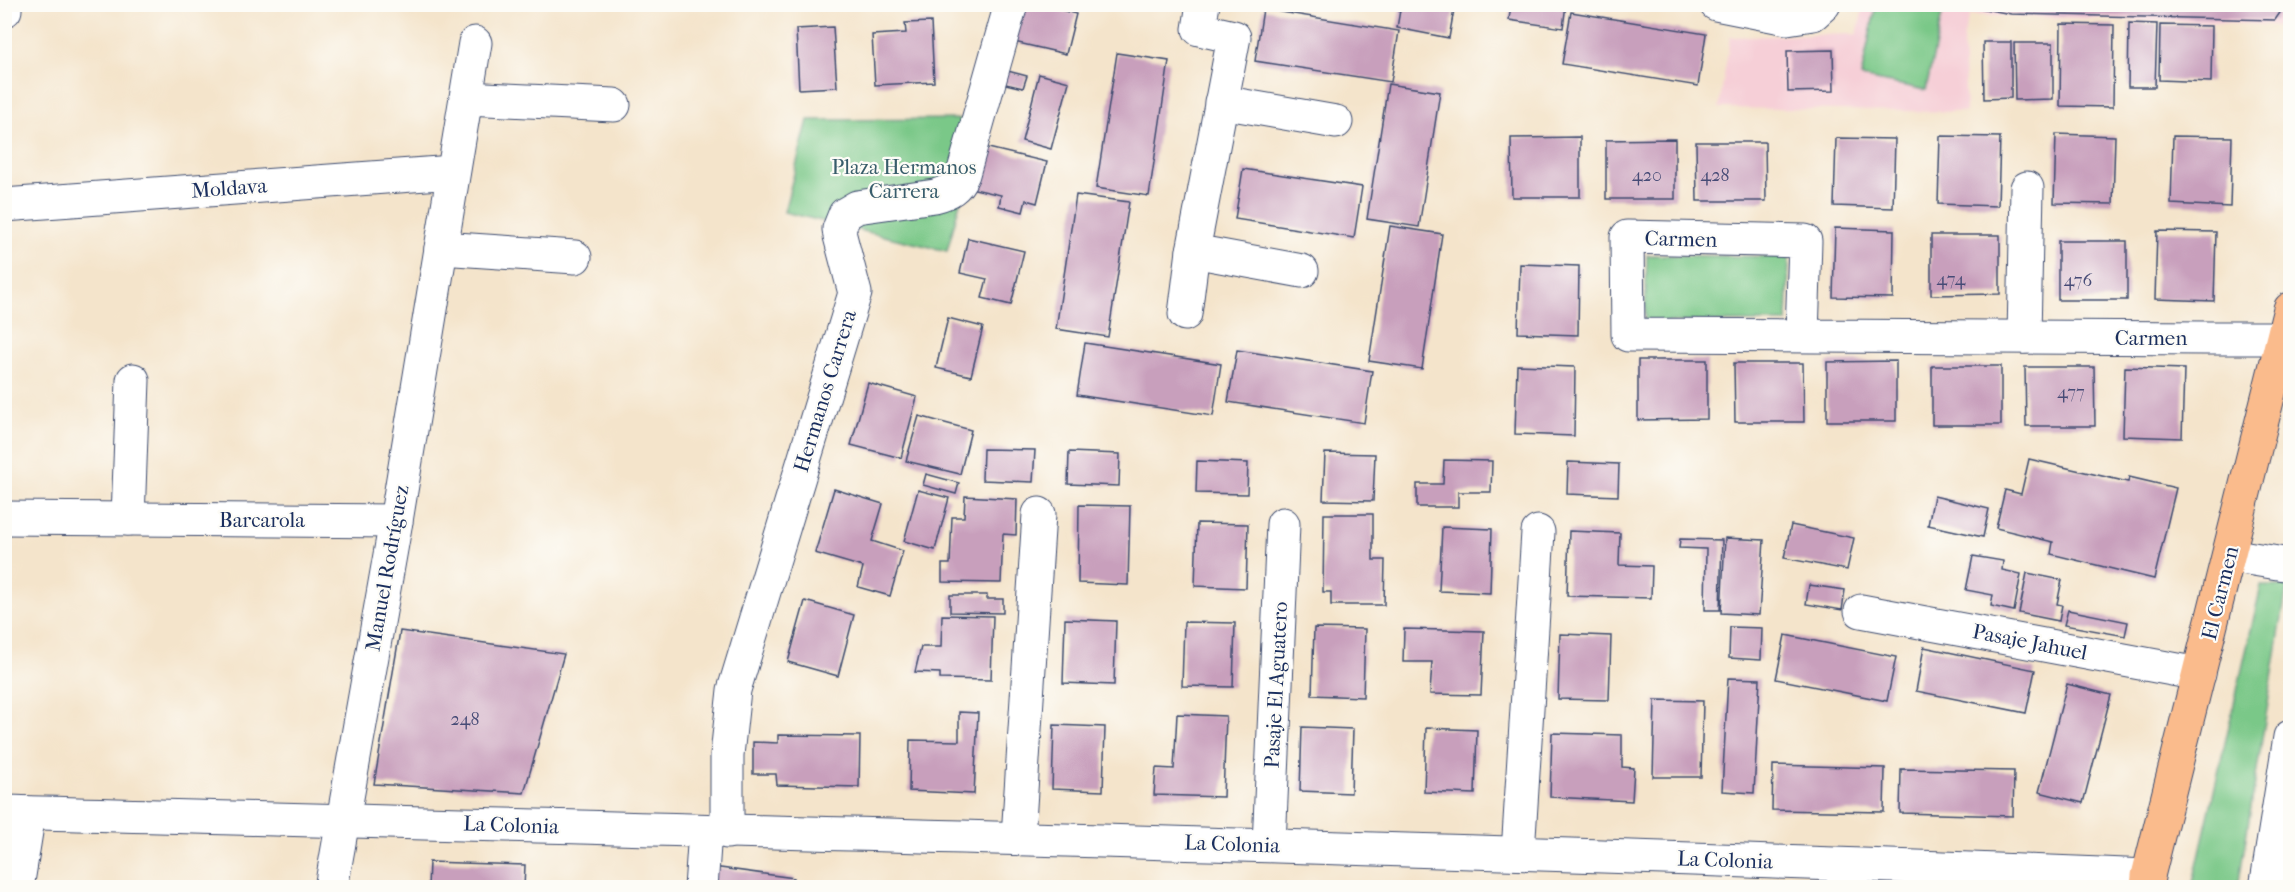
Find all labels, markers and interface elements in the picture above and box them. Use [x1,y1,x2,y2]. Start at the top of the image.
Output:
park label: Plaza Hermanos Carrera [831,155,977,203]
house number: 420 [1632,165,1662,186]
house number: 428 [1701,165,1729,186]
street label: Moldava [190,173,268,203]
street label: Carmen [1644,226,1718,252]
house number: 474 [1937,269,1966,290]
house number: 476 [2064,270,2093,291]
street label: Hermanos Carrera [789,307,861,475]
street label: Carmen [2115,326,2187,350]
house number: 477 [2057,382,2085,403]
street label: Manuel Rodríguez [361,483,413,653]
street label: Barcarola [219,508,305,532]
street label: El Carmen [2197,544,2243,642]
street label: Pasaje El Aguatero [1260,601,1292,769]
street label: Pasaje Jahuel [1971,619,2090,665]
house number: 248 [451,709,479,730]
street label: La Colonia [463,811,560,839]
street label: La Colonia [1184,830,1281,858]
street label: La Colonia [1677,846,1774,874]

